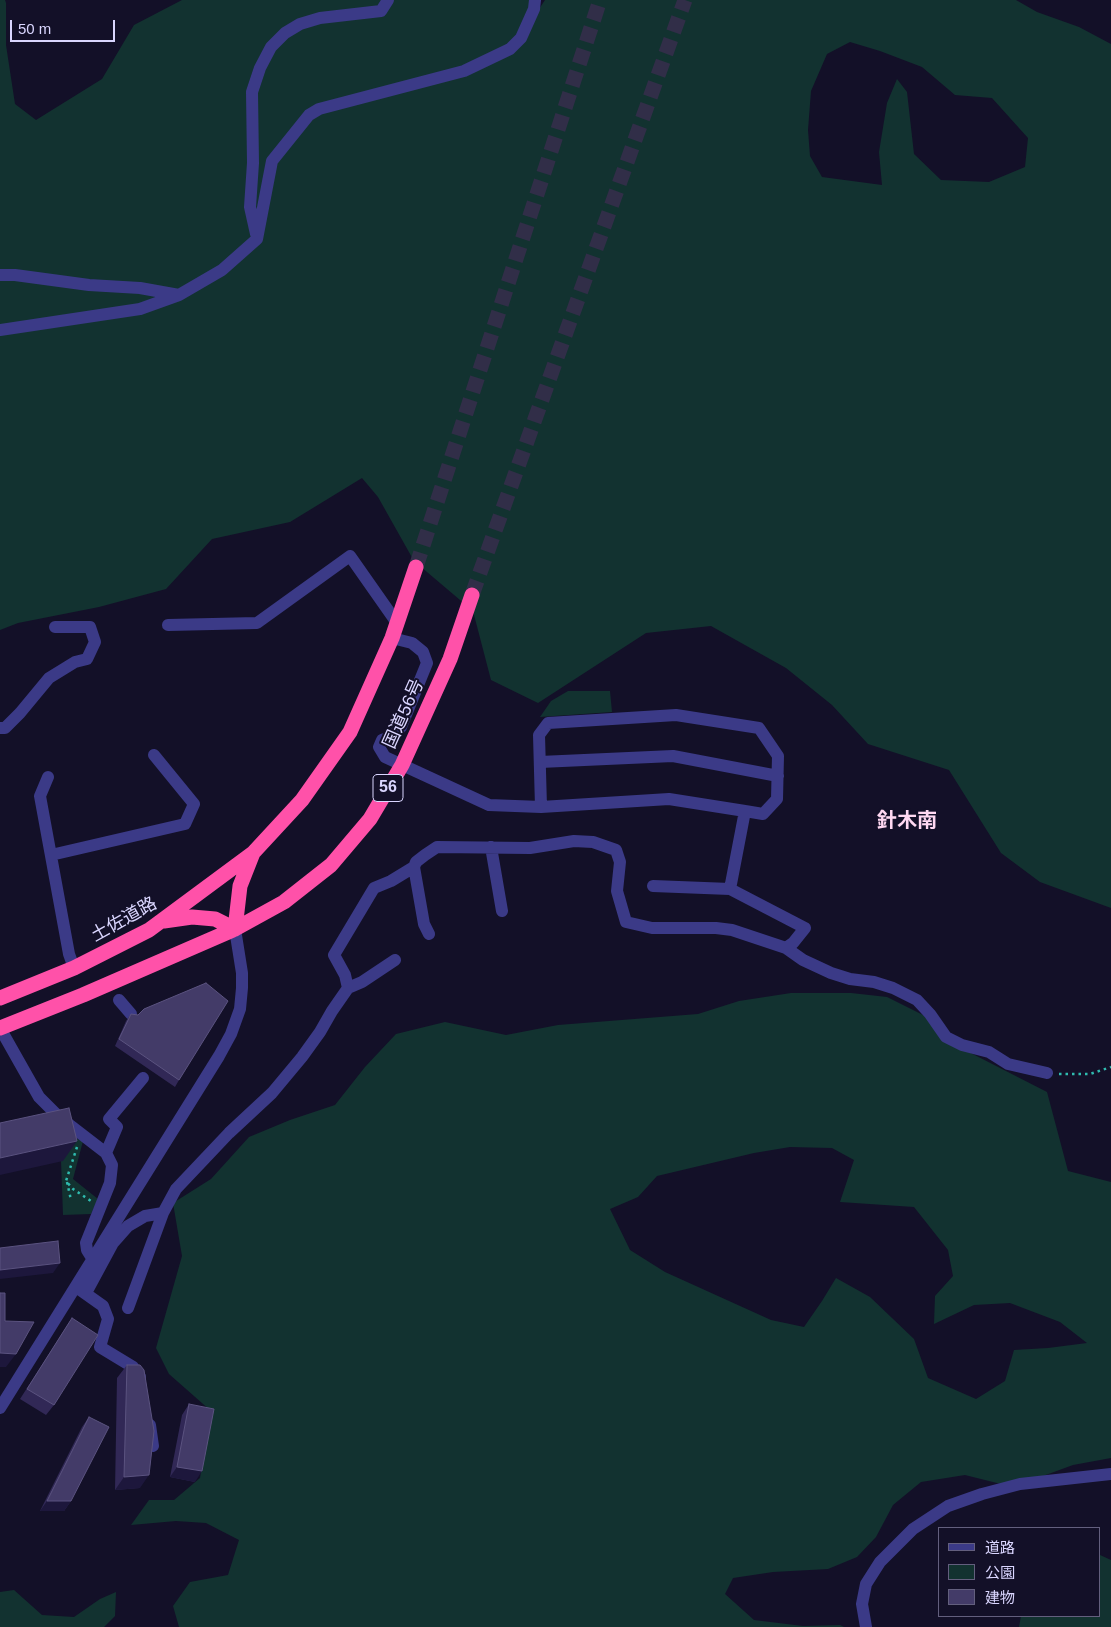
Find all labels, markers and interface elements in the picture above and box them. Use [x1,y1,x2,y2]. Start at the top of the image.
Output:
scale bar [12,10,118,42]
text: 50 m [18,20,51,37]
street label: 国道56号 [379,676,429,752]
road number: 56 [373,774,403,801]
district label: 針木南 [877,809,937,833]
street label: 土佐道路 [87,893,161,947]
legend [938,1527,1101,1617]
text: 道路 [985,1539,1015,1556]
text: 公園 [985,1564,1015,1581]
text: 建物 [985,1589,1015,1606]

